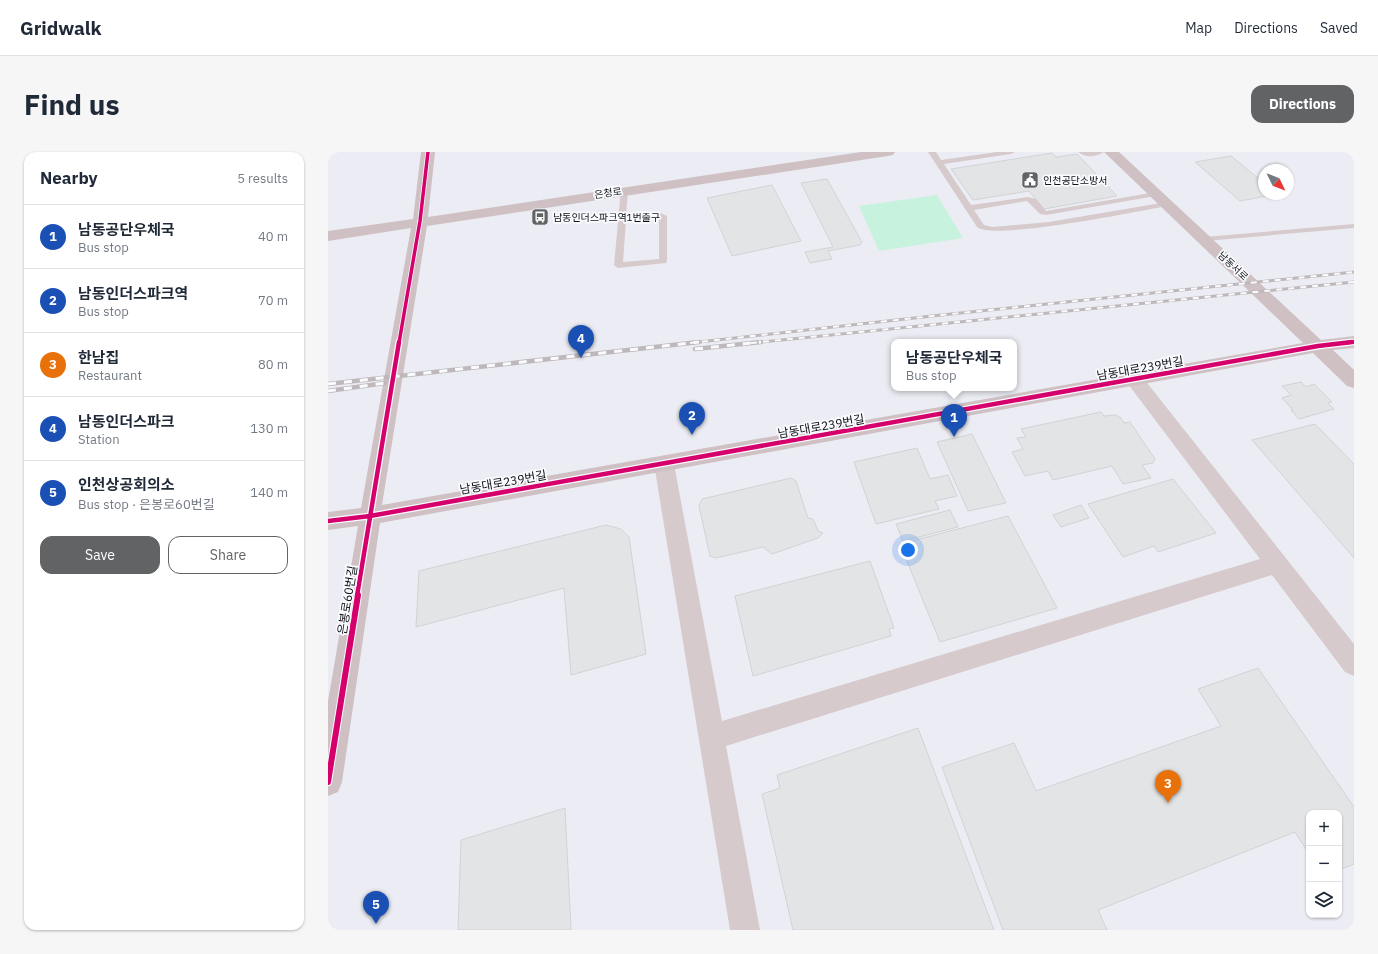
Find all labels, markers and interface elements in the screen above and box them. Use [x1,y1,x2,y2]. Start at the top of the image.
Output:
text: Gridwalk [20,16,102,40]
text: Map [1185,19,1212,37]
text: Directions [1234,19,1298,37]
text: Saved [1320,19,1358,37]
button: Directions [1251,85,1354,123]
text: Find us [24,86,120,123]
north arrow [1258,164,1294,200]
text: Nearby [40,167,98,189]
text: 5 results [237,170,288,187]
public building icon: 인천공단소방서 [1020,170,1040,190]
place label: 인천공단소방서 [1043,174,1107,187]
street label: 은청로 [593,185,623,201]
bus stop icon: 남동인더스파크역1번출구 [530,207,550,227]
place label: 남동인더스파크역1번출구 [553,211,660,224]
text: 남동공단우체국 [78,220,175,239]
text: 1 [49,228,57,245]
text: 40 m [258,228,288,245]
text: Bus stop [78,239,129,256]
street label: 남동서로 [1215,249,1251,283]
text: 남동인더스파크역 [78,284,188,303]
text: 2 [49,292,57,309]
text: 70 m [258,292,288,309]
text: Bus stop [78,303,129,320]
pin: 4 [568,325,594,358]
popup [891,339,1017,391]
text: 한남집 [78,348,119,367]
text: 남동공단우체국 [906,348,1002,367]
street label: 남동대로239번길 [1095,353,1185,383]
text: 3 [49,356,57,373]
text: 80 m [258,356,288,373]
text: Restaurant [78,367,142,384]
text: Bus stop [906,367,957,384]
pin: 2 [679,402,705,435]
pin: 1 [941,404,967,437]
street label: 남동대로239번길 [776,411,866,441]
text: 남동인더스파크 [78,412,175,431]
text: 4 [49,420,57,437]
text: 130 m [250,420,288,437]
text: Station [78,431,120,448]
street label: 남동대로239번길 [458,467,548,497]
text: 인천상공회의소 [78,475,175,494]
text: 5 [49,484,57,501]
text: 140 m [250,484,288,501]
text: Bus stop · 은봉로60번길 [78,496,215,513]
button: Save [40,536,160,574]
button: Share [168,536,288,574]
your location [898,540,918,560]
street label: 은봉로60번길 [334,564,360,636]
pin: 3 [1155,770,1181,803]
map controls [1306,810,1342,918]
button: + [1306,810,1342,846]
button: − [1306,846,1342,882]
button: layers [1306,882,1342,918]
pin: 5 [363,891,389,924]

